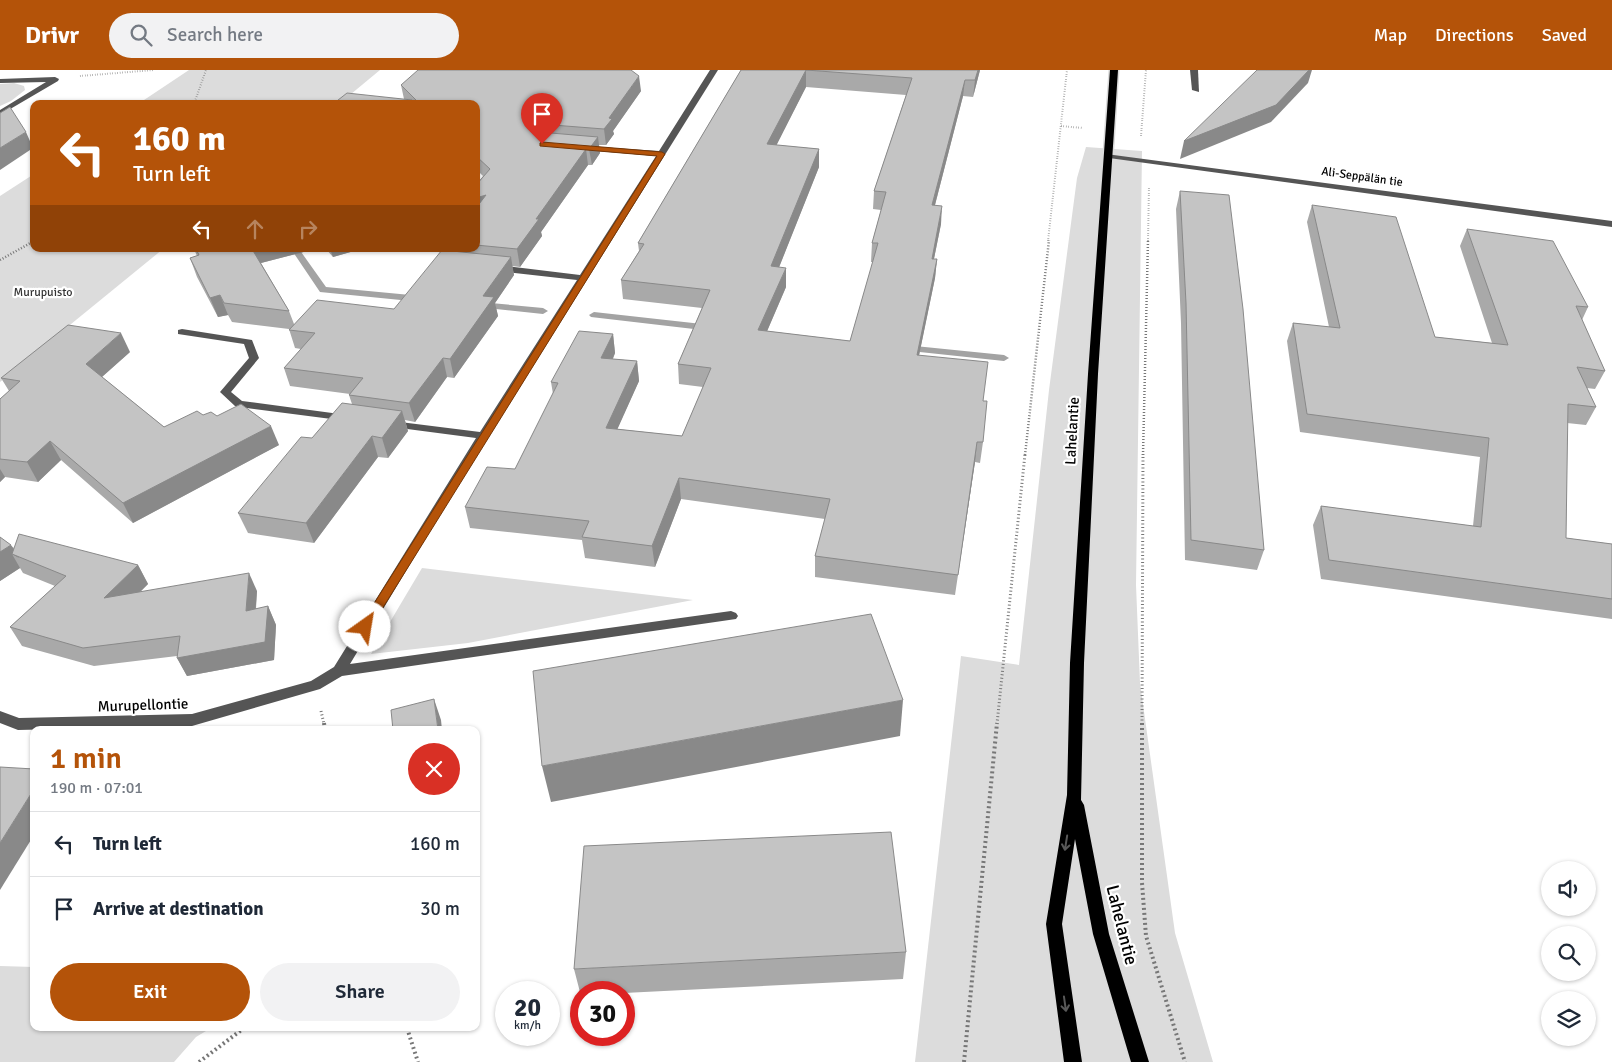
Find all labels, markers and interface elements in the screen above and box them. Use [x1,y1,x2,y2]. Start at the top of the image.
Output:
search box [109,13,459,58]
text: Drivr [25,20,79,50]
icon: search [127,21,155,49]
text: Search here [167,23,263,47]
text: Map [1374,24,1407,46]
text: Directions [1435,24,1514,46]
text: Saved [1542,24,1587,46]
pin [521,93,563,144]
icon: arrive [528,100,556,128]
text: 160 m [133,117,226,160]
icon: left [50,120,115,185]
text: Turn left [133,160,211,187]
street label: Ali-Seppälän tie [1320,164,1404,190]
icon: left [188,215,216,243]
icon: ahead [241,215,269,243]
icon: right [294,215,322,243]
park label: Murupuisto [14,285,72,300]
street label: Lahelantie [1061,397,1083,465]
position arrow [338,600,390,652]
street label: Murupellontie [97,694,189,716]
text: 1 min [50,740,122,777]
button: close [408,743,460,795]
text: 190 m · 07:01 [50,778,143,798]
icon: left [50,830,78,858]
text: Turn left [93,832,162,856]
text: 160 m [410,832,460,856]
one-way arrow [1061,835,1071,851]
map controls [1541,861,1596,1046]
button: sound [1541,861,1596,916]
street label: Lahelantie [1101,883,1143,967]
icon: arrive [50,895,78,923]
text: Arrive at destination [93,897,264,921]
text: 30 m [420,897,460,921]
button: search [1541,926,1596,981]
button: Exit [50,963,250,1021]
button: Share [260,963,460,1021]
speed limit sign: 30 [570,981,635,1046]
button: layers [1541,991,1596,1046]
text: 20 [514,992,541,1023]
one-way arrow [1060,996,1070,1012]
text: km/h [514,1018,541,1033]

